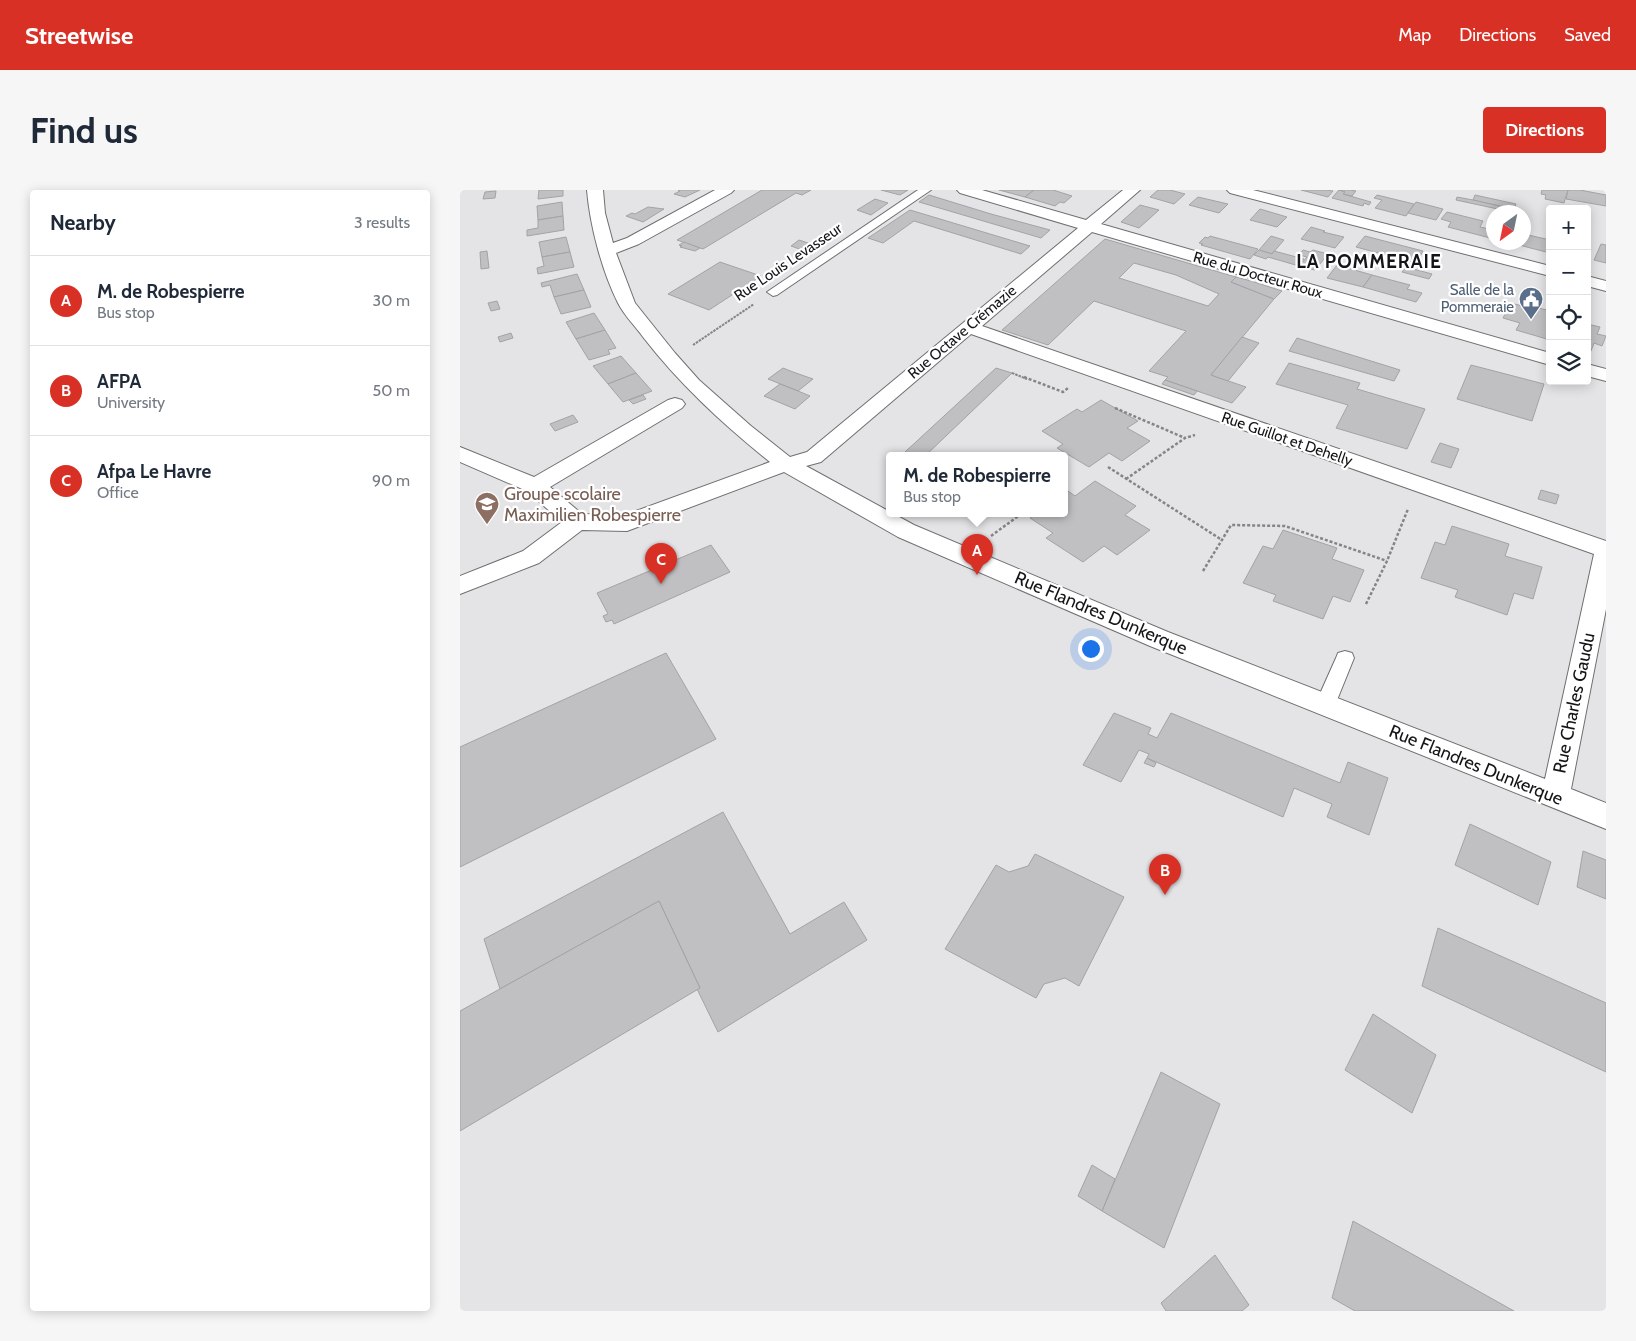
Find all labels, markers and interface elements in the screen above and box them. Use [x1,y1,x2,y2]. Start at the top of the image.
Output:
text: Streetwise [25,21,133,50]
text: Map [1398,24,1431,46]
text: Directions [1459,24,1536,46]
text: Saved [1564,24,1611,46]
button: Directions [1483,107,1606,153]
text: Find us [30,109,138,152]
north arrow [1486,205,1531,250]
map controls [1546,205,1591,385]
button: + [1546,205,1591,250]
text: Nearby [50,210,116,235]
text: 3 results [354,213,410,232]
street label: Rue Louis Levasseur [731,219,846,305]
street label: Rue du Docteur Roux [1191,248,1325,302]
district label: LA POMMERAIE [1296,250,1442,273]
button: − [1546,250,1591,295]
text: M. de Robespierre [97,280,245,303]
street label: Rue Octave Crémazie [904,281,1020,383]
place label: Salle de la Pommeraie [1441,281,1515,316]
public building icon: Salle de la Pommeraie [1518,286,1544,320]
text: A [61,291,71,310]
text: 30 m [373,291,410,310]
button: locate [1546,295,1591,340]
text: Bus stop [97,303,155,322]
button: layers [1546,340,1591,385]
text: AFPA [97,370,141,393]
text: B [61,381,71,400]
text: 50 m [373,381,410,400]
text: University [97,393,165,412]
street label: Rue Guillot et Dehelly [1219,408,1355,470]
popup [886,452,1068,517]
text: Afpa Le Havre [97,460,211,483]
text: M. de Robespierre [903,464,1051,487]
text: C [61,471,71,490]
text: 90 m [372,471,410,490]
text: Office [97,483,139,502]
place label: Groupe scolaire Maximilien Robespierre [504,483,681,526]
text: Bus stop [903,487,961,506]
school or university icon: Groupe scolaire Maximilien Robespierre [474,491,500,525]
pin: A [961,534,993,575]
pin: C [645,543,677,584]
street label: Rue Flandres Dunkerque [1011,567,1191,659]
street label: Rue Charles Gaudu [1548,631,1600,775]
your location [1078,636,1104,662]
street label: Rue Flandres Dunkerque [1386,720,1566,810]
pin: B [1149,854,1181,895]

